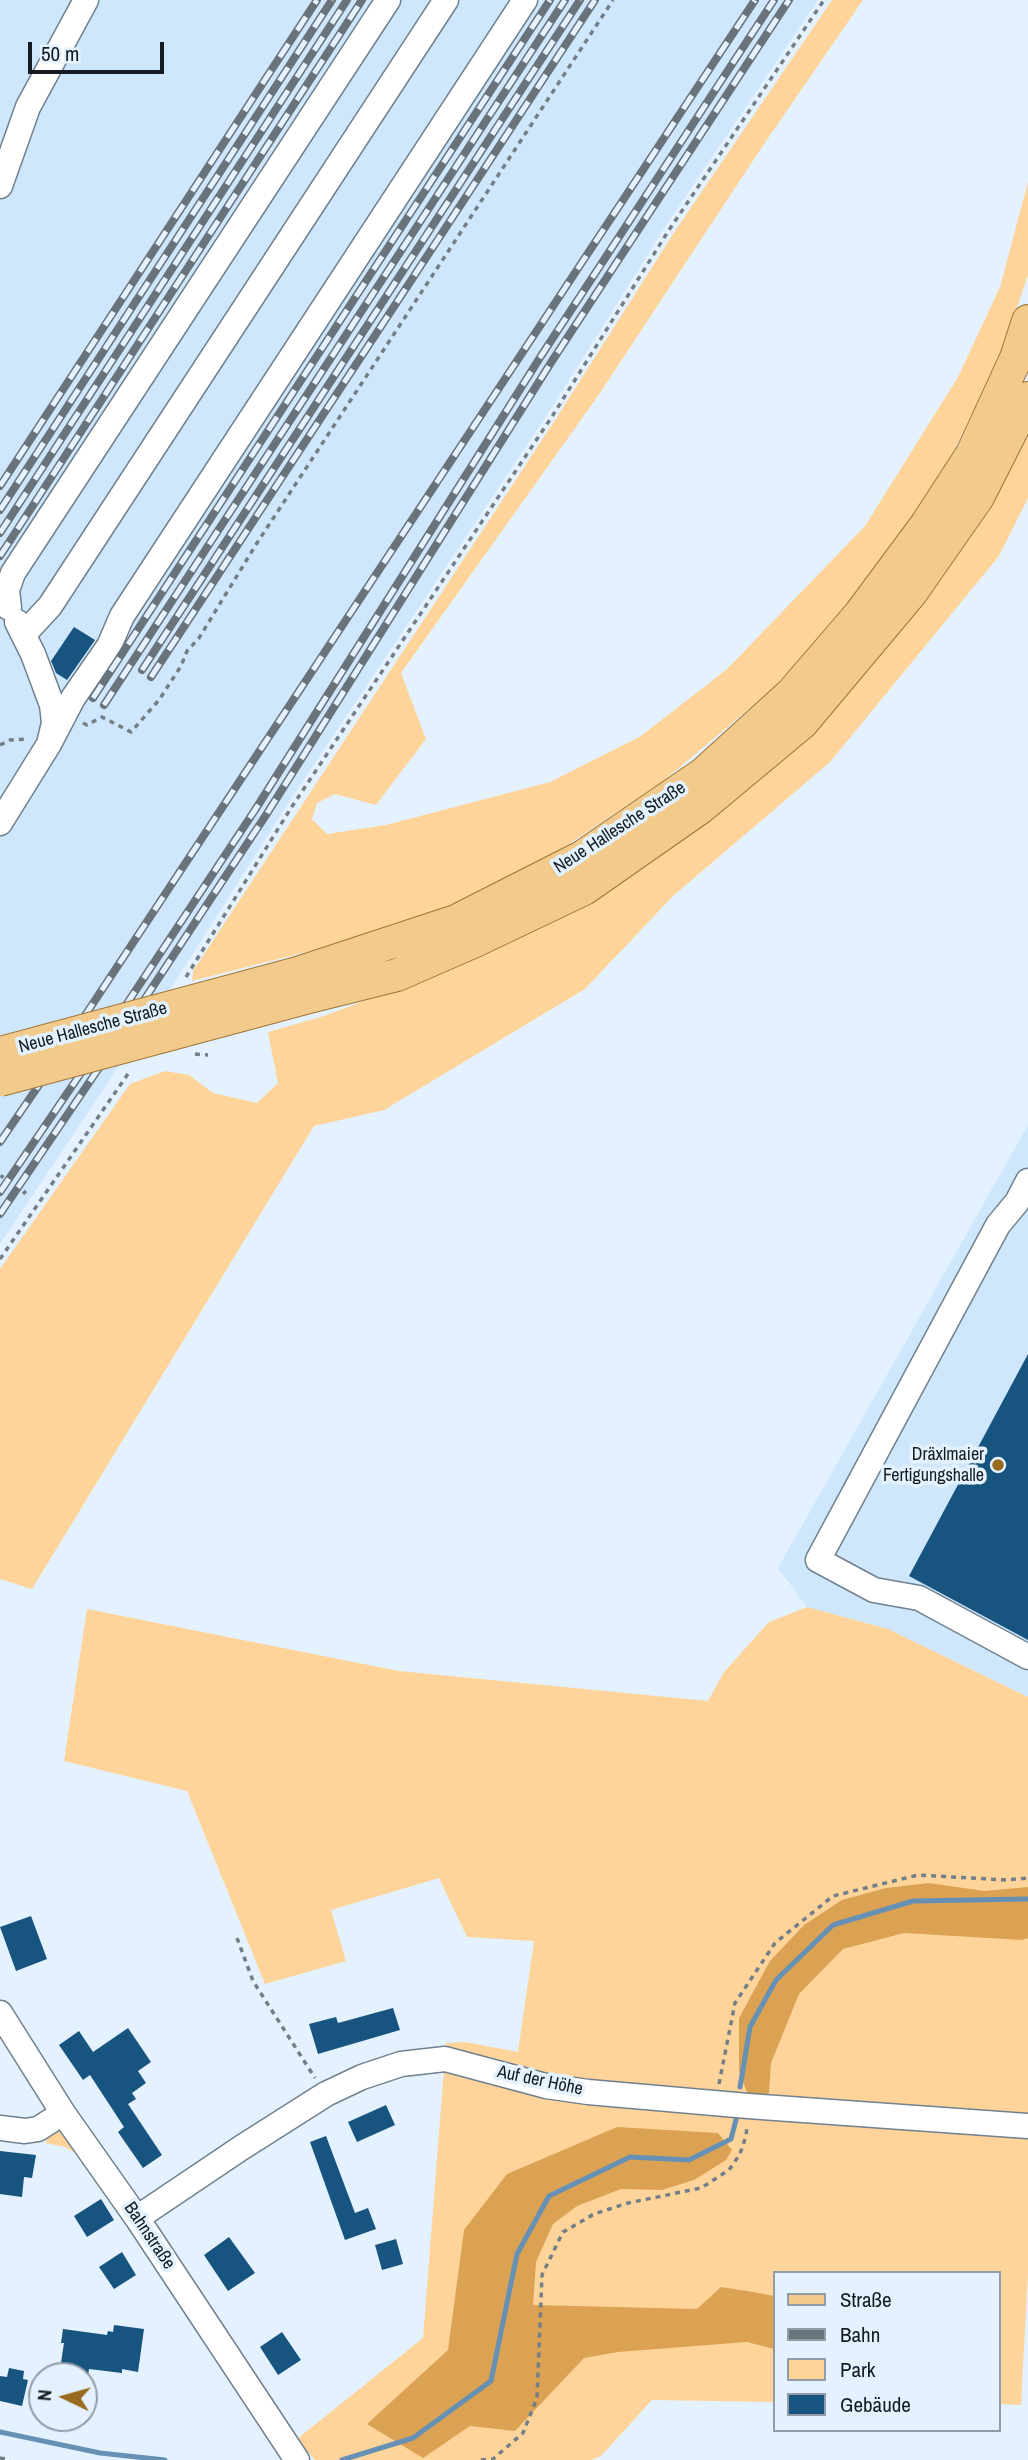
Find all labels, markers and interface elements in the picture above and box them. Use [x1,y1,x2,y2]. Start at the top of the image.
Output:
scale bar [32,28,168,72]
text: 50 m [41,39,79,68]
street label: Neue Hallesche Straße [550,777,690,879]
street label: Neue Hallesche Straße [17,998,169,1058]
place label: Dräxlmaier Fertigungshalle [883,1444,984,1486]
marker: Dräxlmaier Fertigungshalle [990,1457,1006,1473]
street label: Auf der Höhe [495,2061,585,2101]
street label: Bahnstraße [119,2198,179,2274]
legend [772,2271,1000,2432]
text: Straße [840,2285,892,2314]
text: Bahn [840,2320,880,2349]
text: Park [840,2355,875,2384]
north arrow [28,2362,98,2432]
text: N [31,2389,58,2402]
text: Gebäude [840,2390,911,2419]

